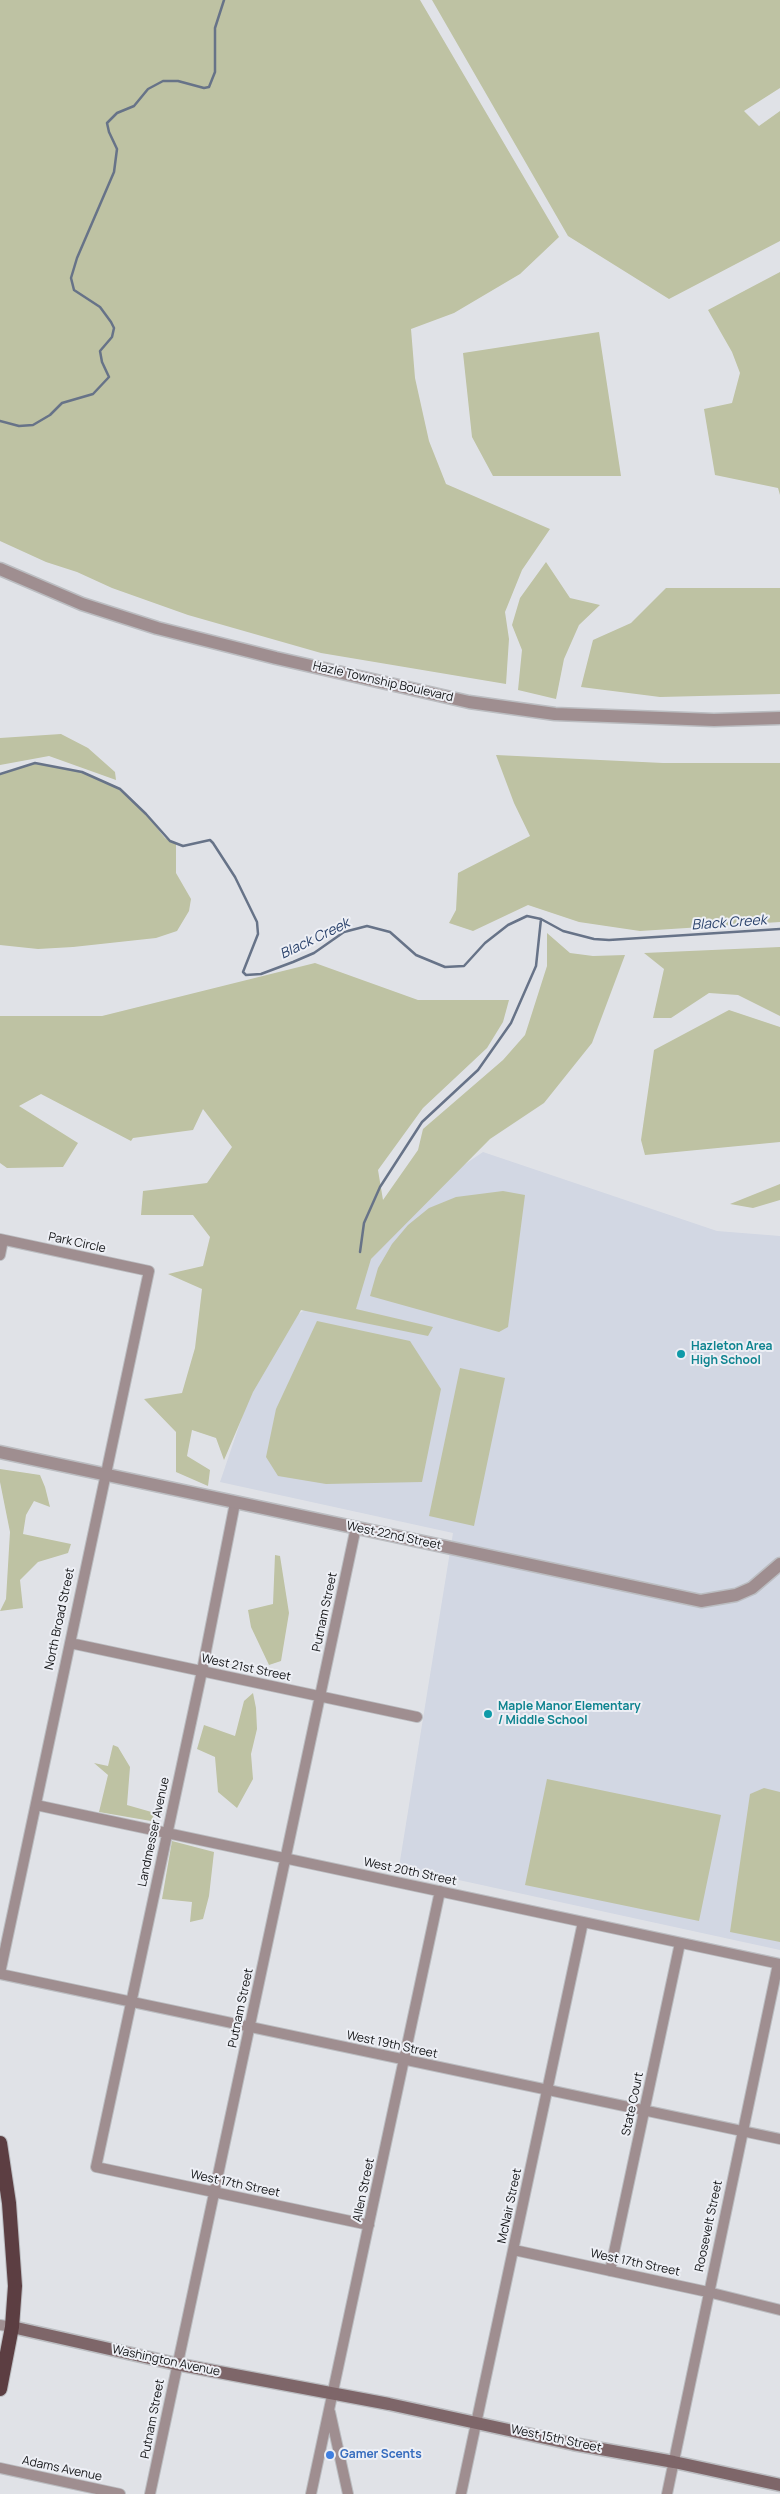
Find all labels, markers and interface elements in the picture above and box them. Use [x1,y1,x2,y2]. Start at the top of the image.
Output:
street label: Hazle Township Boulevard [311,659,455,705]
water label: Black Creek [691,912,767,934]
water label: Black Creek [277,915,353,963]
street label: Park Circle [47,1230,107,1256]
place label: Hazleton Area High School [691,1340,772,1368]
marker: Hazleton Area High School [675,1348,687,1360]
street label: West 22nd Street [345,1519,443,1553]
street label: North Broad Street [42,1567,78,1671]
street label: Putnam Street [310,1571,340,1653]
street label: West 21st Street [200,1651,292,1685]
place label: Maple Manor Elementary / Middle School [498,1700,641,1728]
marker: Maple Manor Elementary / Middle School [482,1708,494,1720]
street label: Landmesser Avenue [135,1776,173,1888]
street label: West 20th Street [362,1855,458,1889]
street label: Putnam Street [226,1967,256,2049]
street label: West 19th Street [345,2028,439,2062]
street label: State Court [619,2071,647,2137]
street label: Allen Street [350,2157,378,2223]
street label: West 17th Street [189,2167,281,2201]
street label: McNair Street [495,2167,525,2245]
street label: Roosevelt Street [692,2179,726,2273]
street label: West 17th Street [589,2246,681,2280]
street label: Washington Avenue [111,2343,221,2379]
street label: Putnam Street [138,2378,168,2460]
street label: West 15th Street [509,2422,603,2456]
place label: Gamer Scents [340,2448,422,2462]
marker: Gamer Scents [324,2449,336,2461]
street label: Adams Avenue [21,2454,103,2484]

